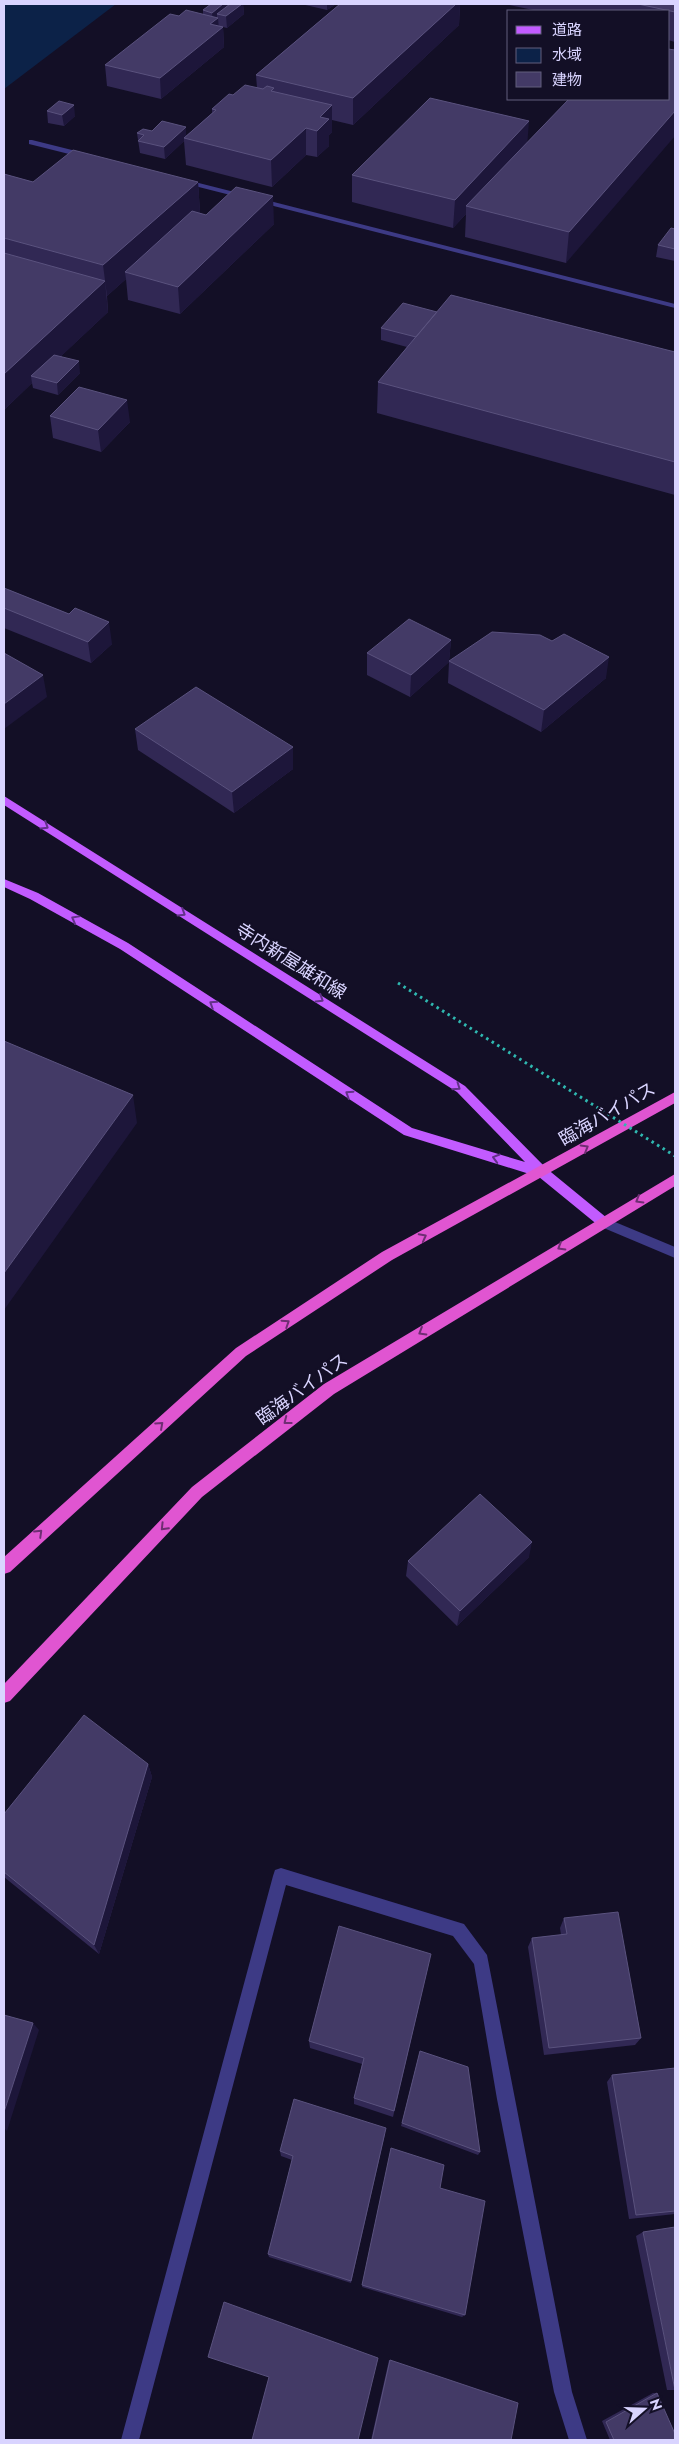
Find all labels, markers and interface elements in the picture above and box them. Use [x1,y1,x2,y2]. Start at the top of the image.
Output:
legend [507,10,669,100]
text: 道路 [552,19,582,41]
text: 水域 [552,44,582,66]
text: 建物 [552,69,582,91]
one-way arrow [39,820,49,829]
one-way arrow [177,906,186,916]
one-way arrow [71,915,80,925]
street label: 寺内新屋雄和線 [231,917,351,1005]
one-way arrow [315,993,324,1003]
one-way arrow [209,1001,218,1011]
street label: 臨海バイパス [554,1076,660,1152]
one-way arrow [451,1081,460,1089]
one-way arrow [345,1090,354,1100]
one-way arrow [579,1144,588,1154]
one-way arrow [492,1154,500,1164]
one-way arrow [636,1194,645,1204]
one-way arrow [418,1233,427,1243]
one-way arrow [558,1241,567,1251]
one-way arrow [280,1320,289,1329]
one-way arrow [419,1325,428,1335]
street label: 臨海バイパス [251,1347,353,1431]
one-way arrow [284,1416,293,1424]
one-way arrow [154,1422,163,1431]
one-way arrow [161,1521,170,1530]
one-way arrow [33,1530,42,1539]
north arrow [619,2384,669,2434]
text: N [645,2396,668,2413]

